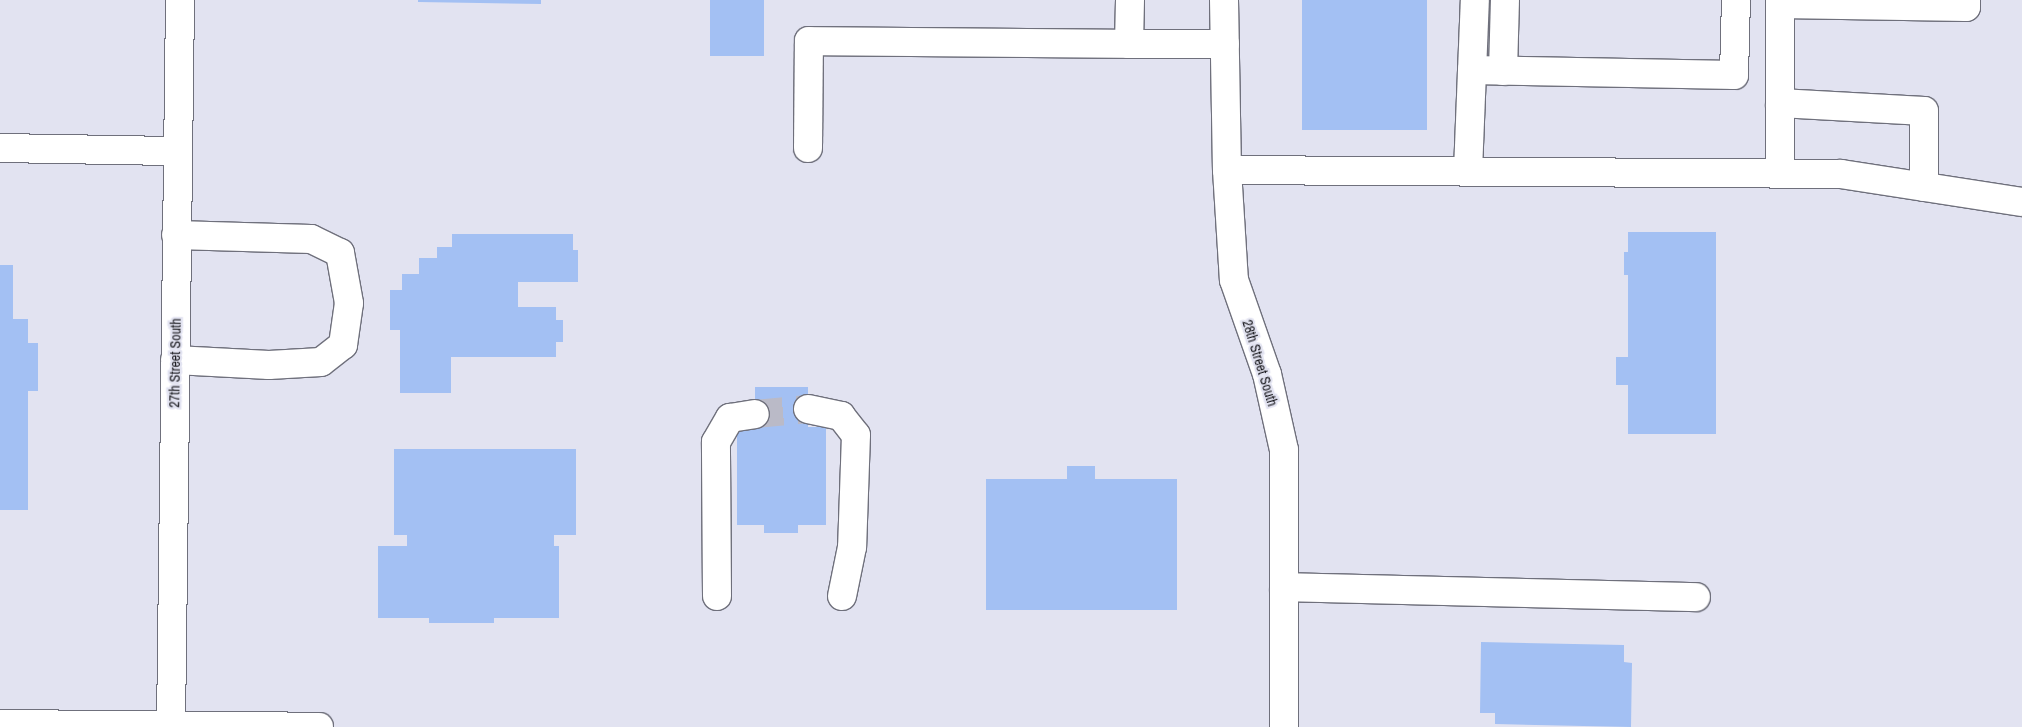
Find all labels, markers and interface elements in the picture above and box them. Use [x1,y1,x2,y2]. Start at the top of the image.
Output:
street label: 27th Street South [166,318,184,408]
street label: 28th Street South [1239,318,1281,408]

